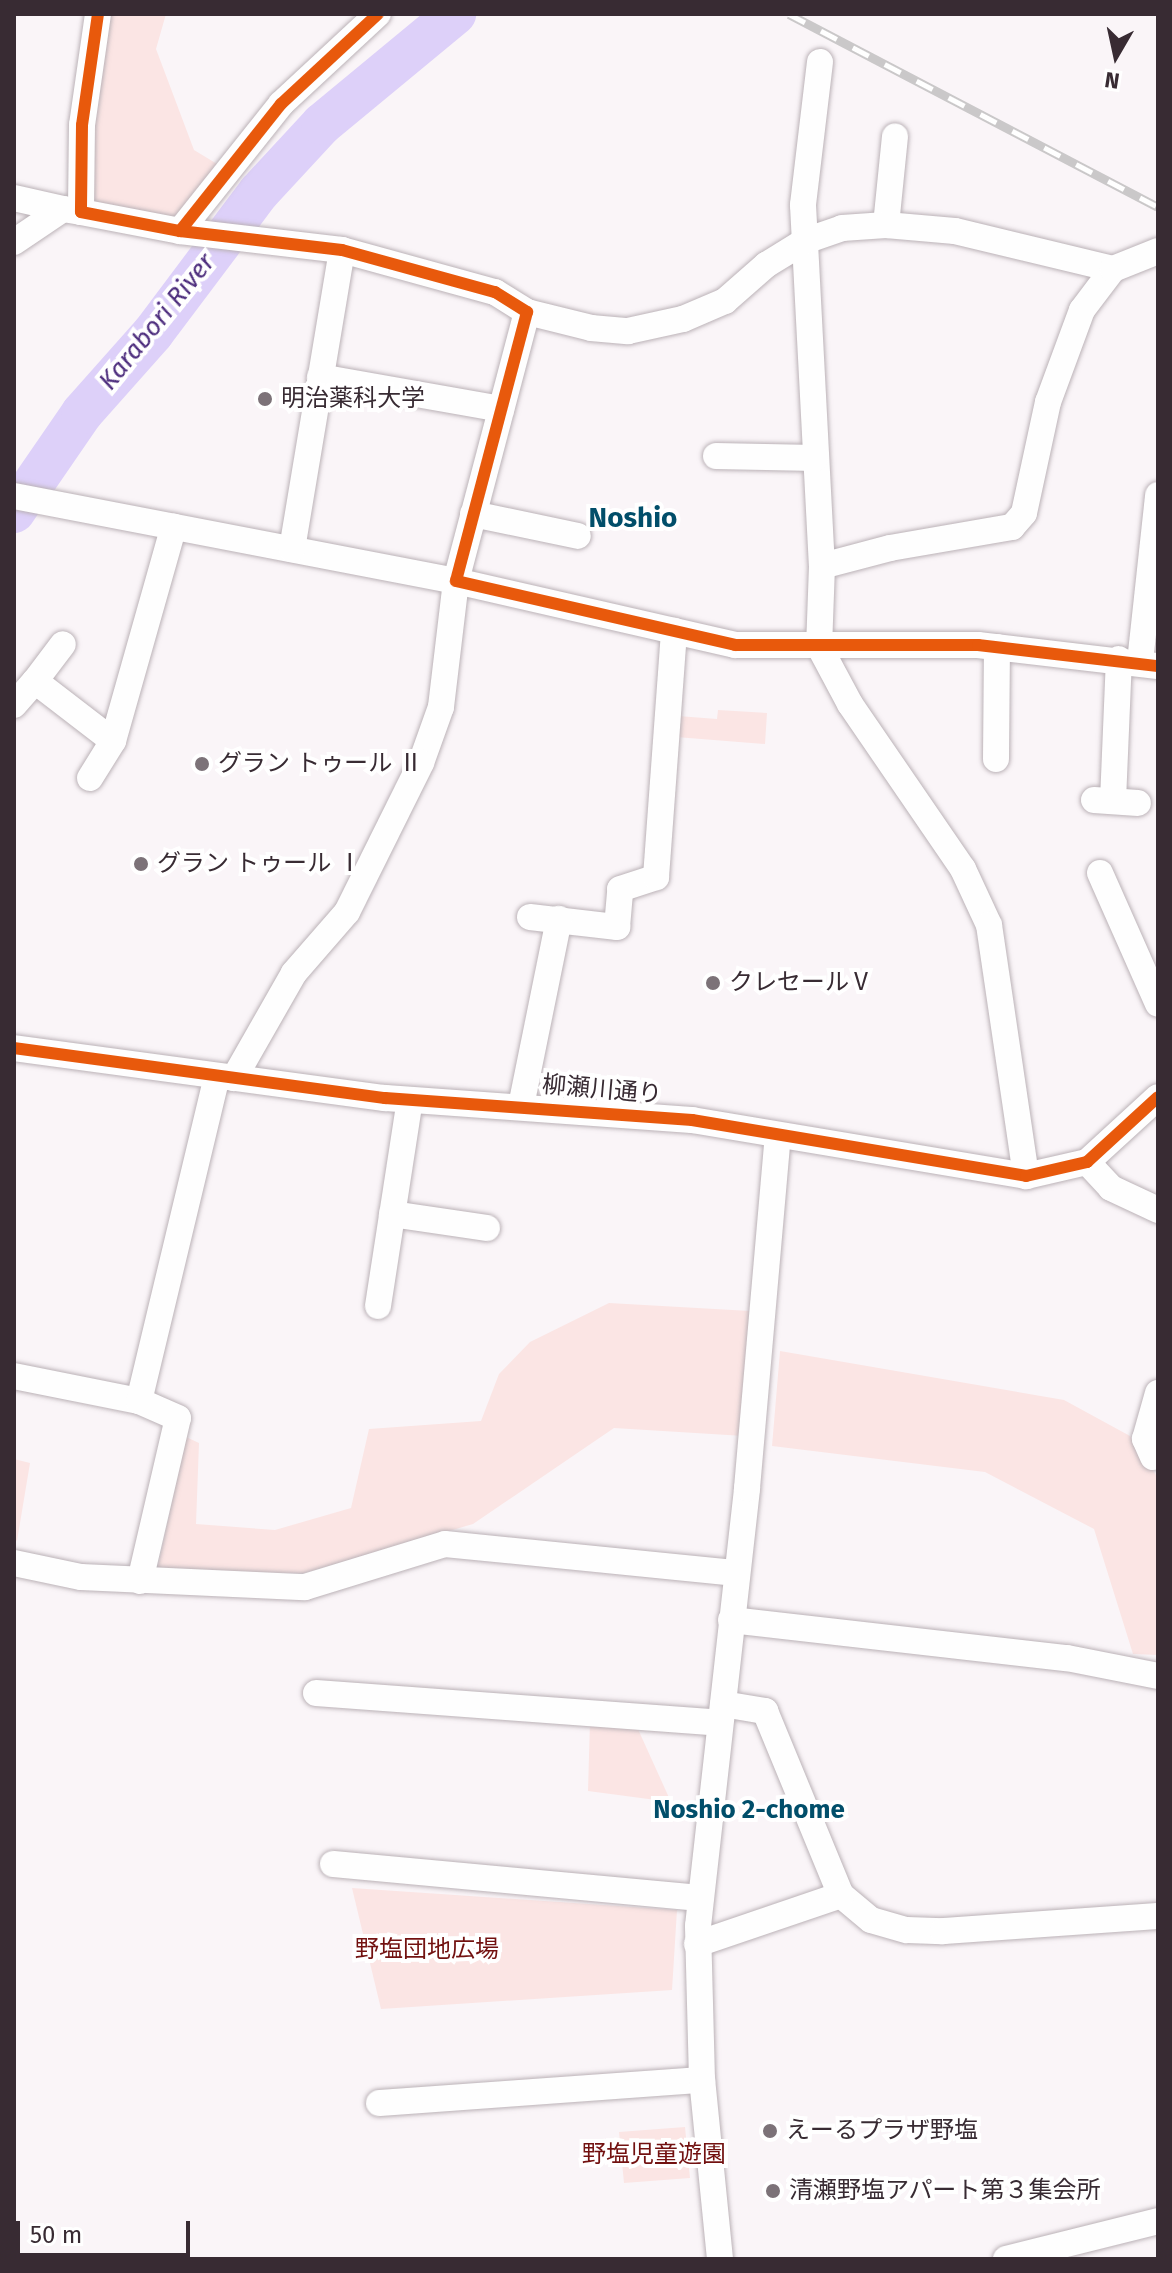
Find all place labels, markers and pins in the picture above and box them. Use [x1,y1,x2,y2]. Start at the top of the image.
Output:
place label: 明治薬科大学 [281,385,425,413]
marker: 明治薬科大学 [256,390,274,408]
place label: グラン トゥール Ⅱ [218,750,423,778]
marker: グラン トゥール Ⅱ [193,755,211,773]
place label: グラン トゥール Ⅰ [157,850,362,878]
marker: グラン トゥール Ⅰ [132,855,150,873]
place label: クレセールⅤ [729,969,873,997]
marker: クレセールⅤ [704,974,722,992]
place label: えーるプラザ野塩 [786,2117,978,2145]
marker: えーるプラザ野塩 [761,2122,779,2140]
place label: 清瀬野塩アパート第３集会所 [789,2177,1101,2205]
marker: 清瀬野塩アパート第３集会所 [764,2182,782,2200]

